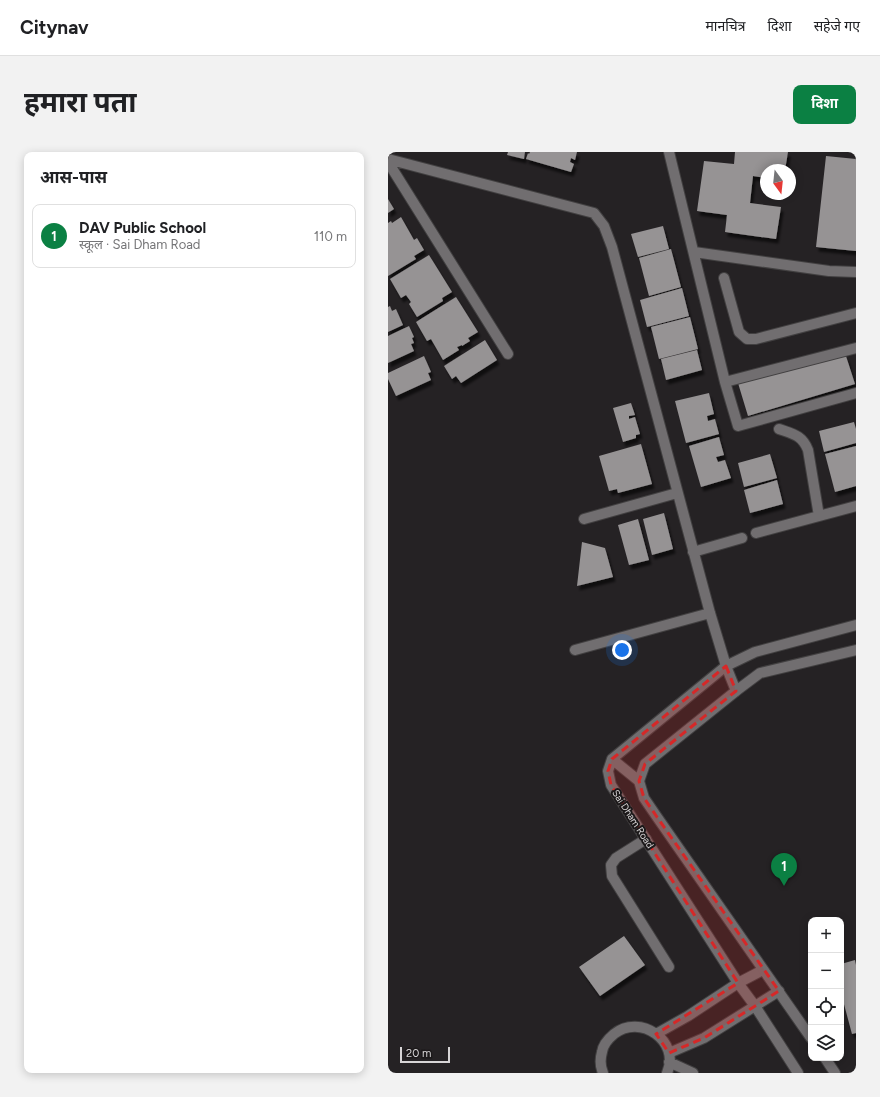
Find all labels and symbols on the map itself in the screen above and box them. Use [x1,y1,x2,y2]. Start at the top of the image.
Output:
north arrow [760,164,796,200]
your location [612,640,632,660]
street label: Sai Dham Road [609,787,657,851]
pin: 1 [771,853,797,886]
scale bar [400,1045,450,1064]

